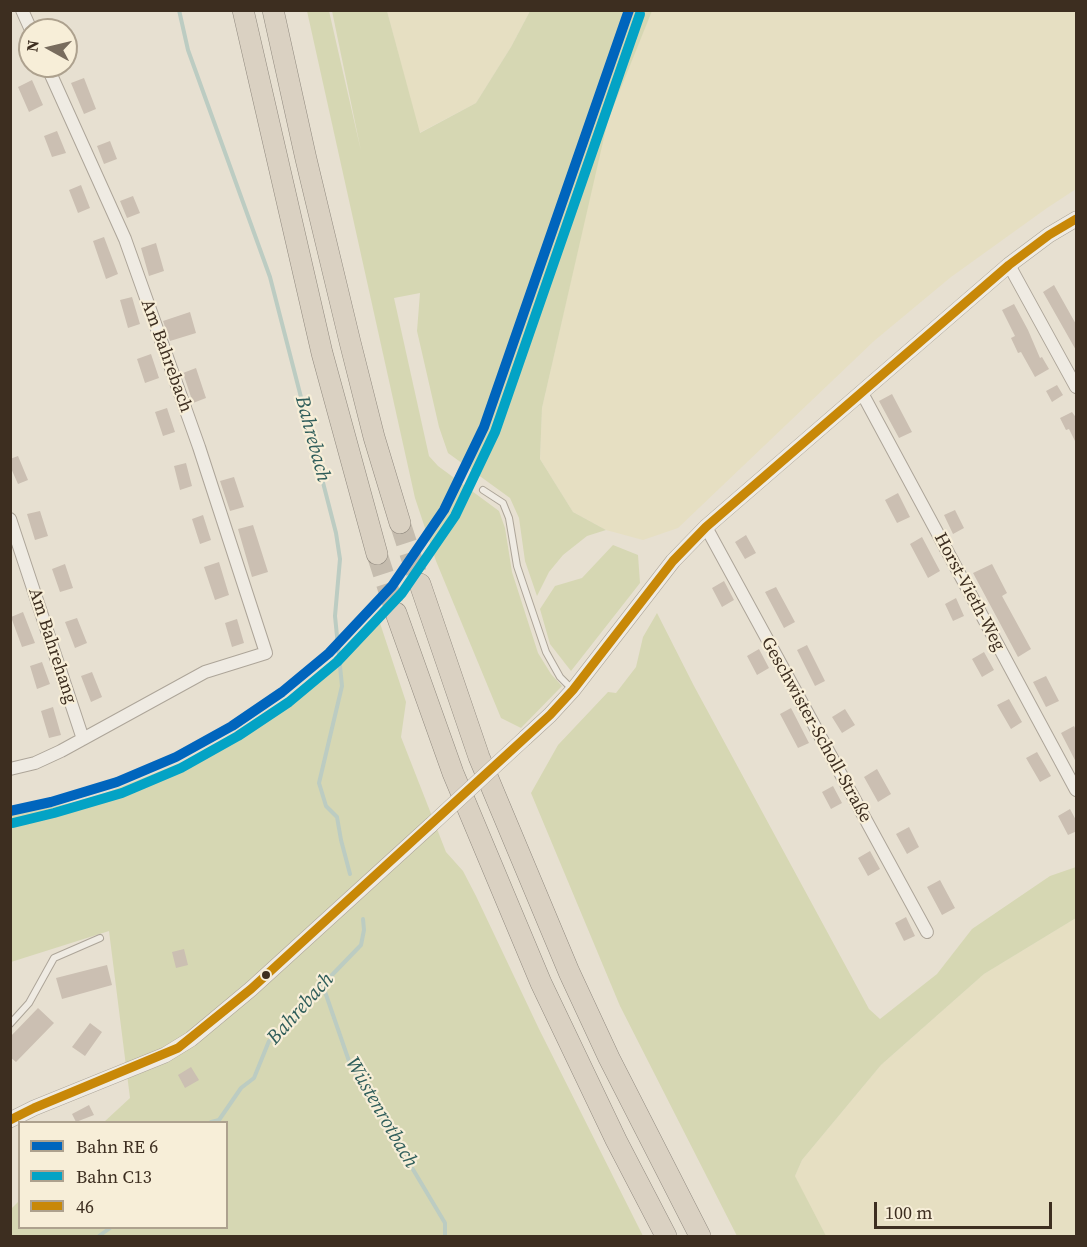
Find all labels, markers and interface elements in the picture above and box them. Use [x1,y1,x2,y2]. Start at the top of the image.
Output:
north arrow [18,18,78,78]
text: N [20,38,44,53]
street label: Am Bahrebach [135,296,197,416]
water label: Bahrebach [289,393,335,485]
street label: Horst-Vieth-Weg [929,529,1009,655]
street label: Am Bahrehang [23,585,81,707]
street label: Geschwister-Scholl-Straße [756,633,876,827]
water label: Bahrebach [263,968,339,1050]
unlabelled marker [260,969,272,981]
water label: Wüstenrotbach [340,1053,422,1173]
legend [18,1121,228,1229]
text: Bahn RE 6 [76,1134,158,1159]
text: Bahn C13 [76,1164,152,1189]
scale bar [877,1190,1056,1228]
text: 46 [76,1194,94,1219]
text: 100 m [885,1200,932,1225]

